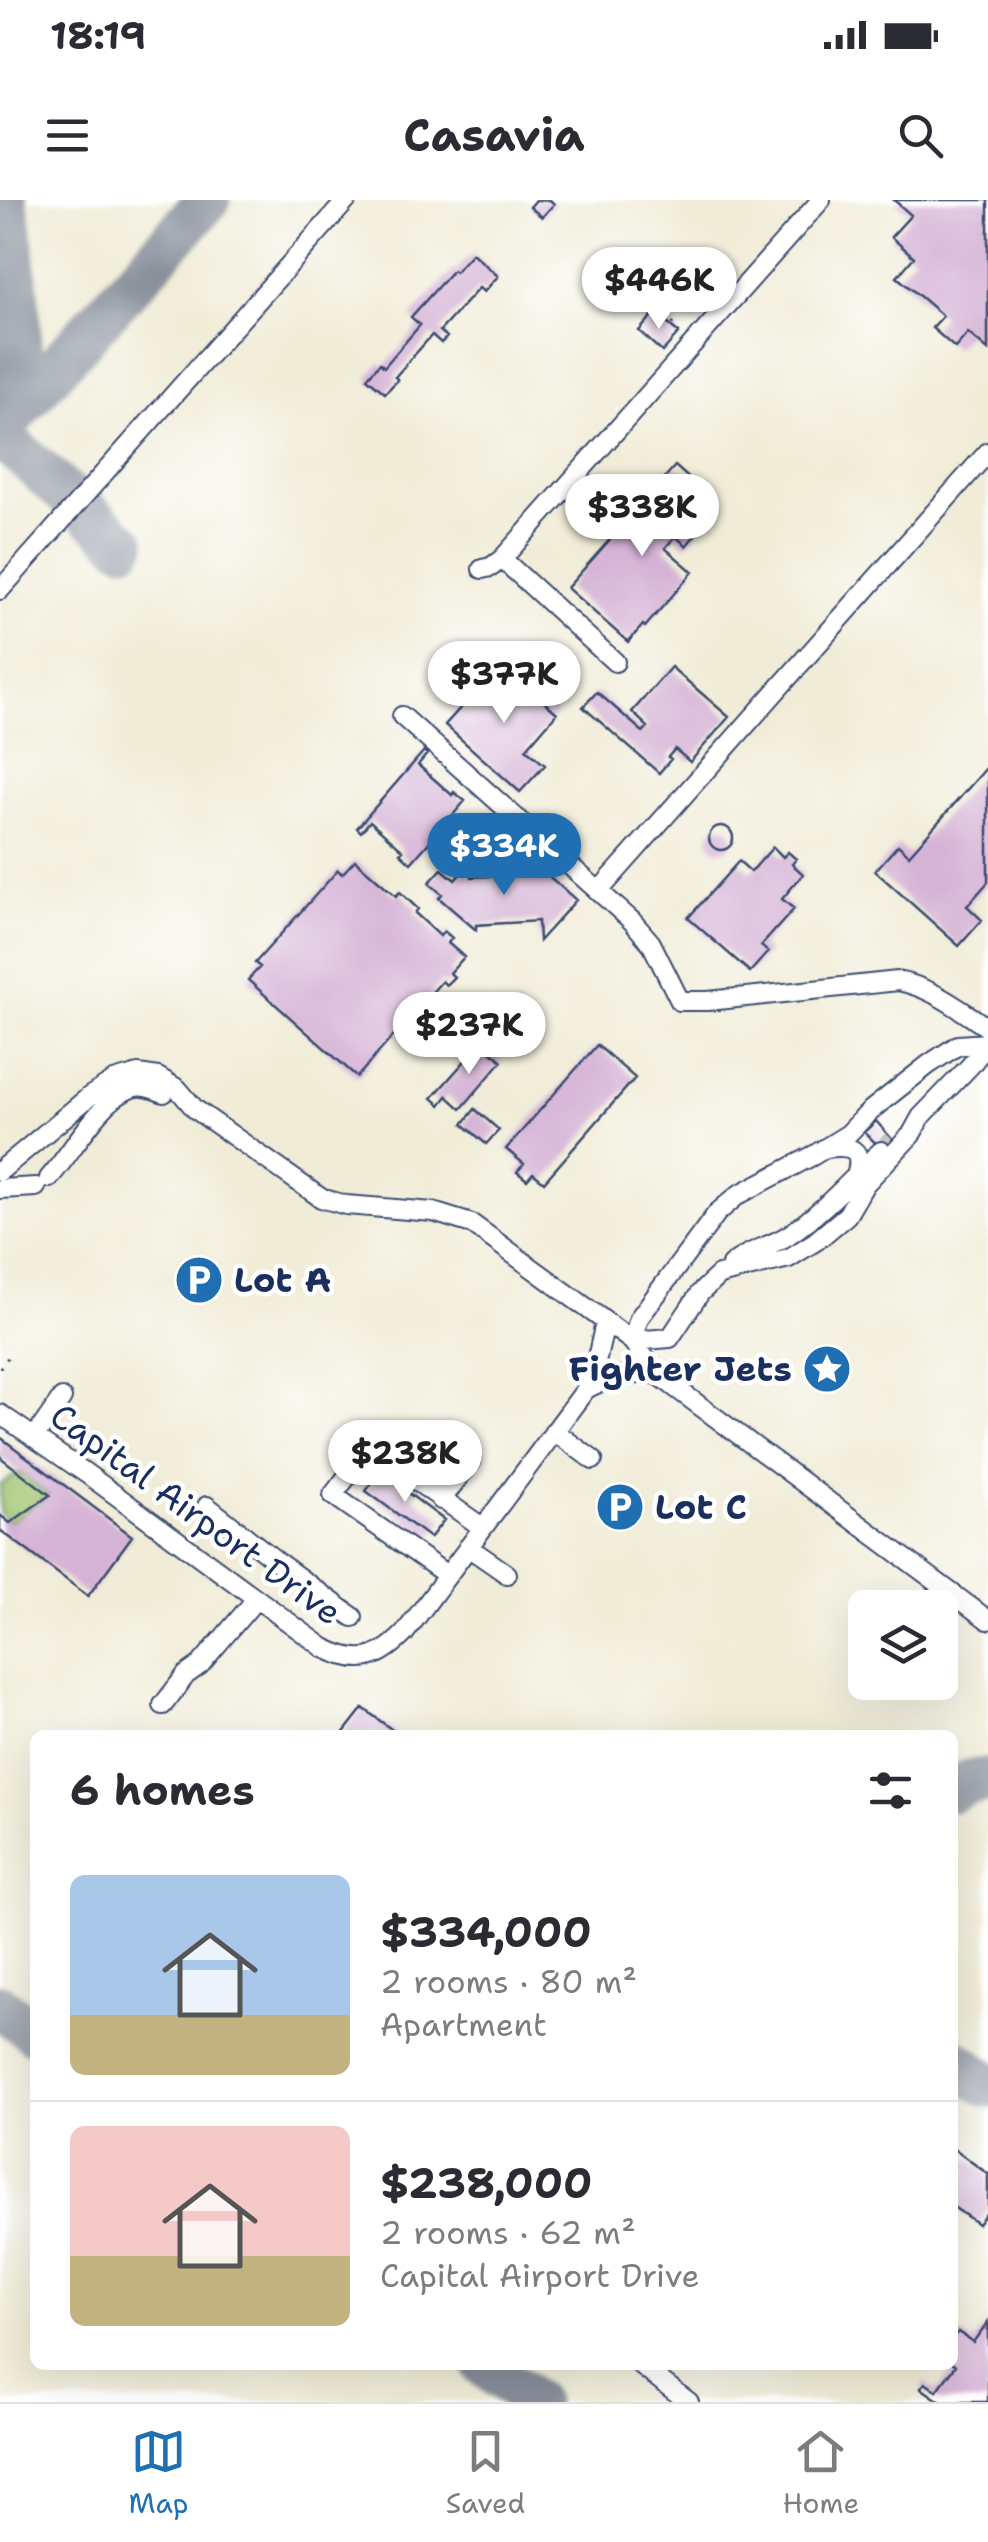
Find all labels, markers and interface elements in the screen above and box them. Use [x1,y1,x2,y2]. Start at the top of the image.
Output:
text: 18:19 [50,10,146,61]
text: Casavia [403,105,585,165]
icon: menu [40,108,95,163]
icon: search [893,108,948,163]
pin: $446K [589,247,729,332]
text: $446K [604,258,714,301]
pin: $338K [572,474,712,559]
text: $338K [587,485,697,528]
pin: $377K [434,641,574,726]
text: $377K [450,652,558,695]
pin: $334K [434,813,574,898]
text: $334K [449,824,559,867]
pin: $237K [399,992,539,1077]
text: $237K [415,1003,523,1046]
parking icon: Lot A [173,1254,225,1306]
place label: Lot A [234,1256,331,1303]
place icon: Fighter Jets [801,1343,853,1395]
place label: Fighter Jets [569,1345,792,1392]
street label: Capital Airport Drive [41,1392,352,1635]
pin: $238K [335,1420,475,1505]
text: $238K [350,1431,460,1474]
parking icon: Lot C [594,1481,646,1533]
place label: Lot C [655,1483,747,1530]
map controls [848,1590,958,1700]
button: layers [848,1590,958,1700]
text: 6 homes [70,1762,255,1818]
icon: filters [863,1763,918,1818]
text: $334,000 [380,1904,592,1960]
icon: home [150,1915,270,2035]
text: 2 rooms · 80 m² [380,1960,637,2003]
text: Apartment [380,2003,547,2046]
text: $238,000 [380,2155,592,2211]
icon: home [150,2166,270,2286]
text: 2 rooms · 62 m² [380,2211,636,2254]
text: Capital Airport Drive [380,2254,700,2297]
tab: Map [129,2424,189,2522]
tab: Saved [446,2424,525,2522]
tab: Home [782,2424,859,2522]

